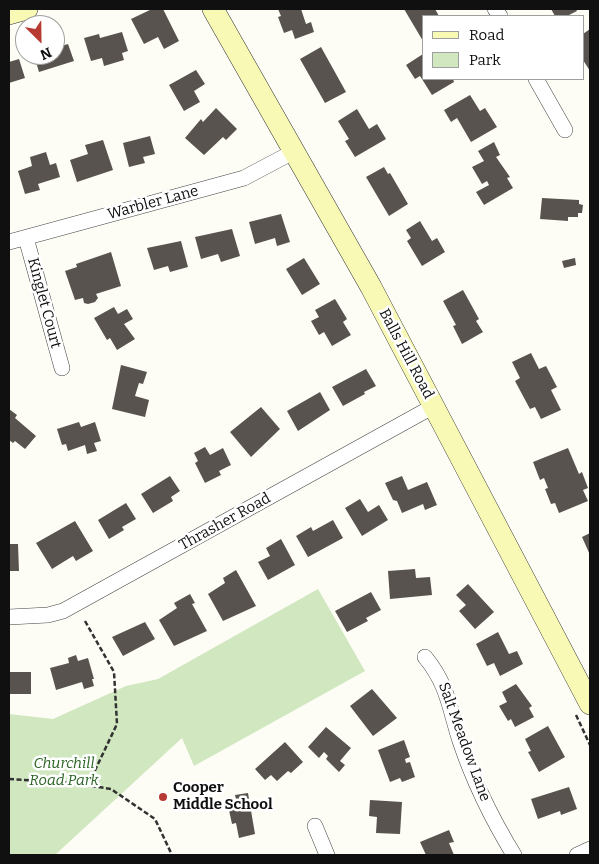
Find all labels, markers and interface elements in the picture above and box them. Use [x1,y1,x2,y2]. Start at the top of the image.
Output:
north arrow [15,15,65,65]
legend [422,15,584,80]
text: Road [469,26,504,44]
text: N [37,43,54,63]
text: Park [469,51,501,69]
street label: Warbler Lane [106,182,200,224]
street label: Kinglet Court [23,256,65,350]
street label: Balls Hill Road [375,306,437,402]
street label: Thrasher Road [176,489,274,555]
street label: Salt Meadow Lane [434,680,494,804]
park label: Churchill Road Park [29,755,99,790]
place label: Cooper Middle School [173,779,273,814]
marker: Cooper Middle School [157,791,169,803]

